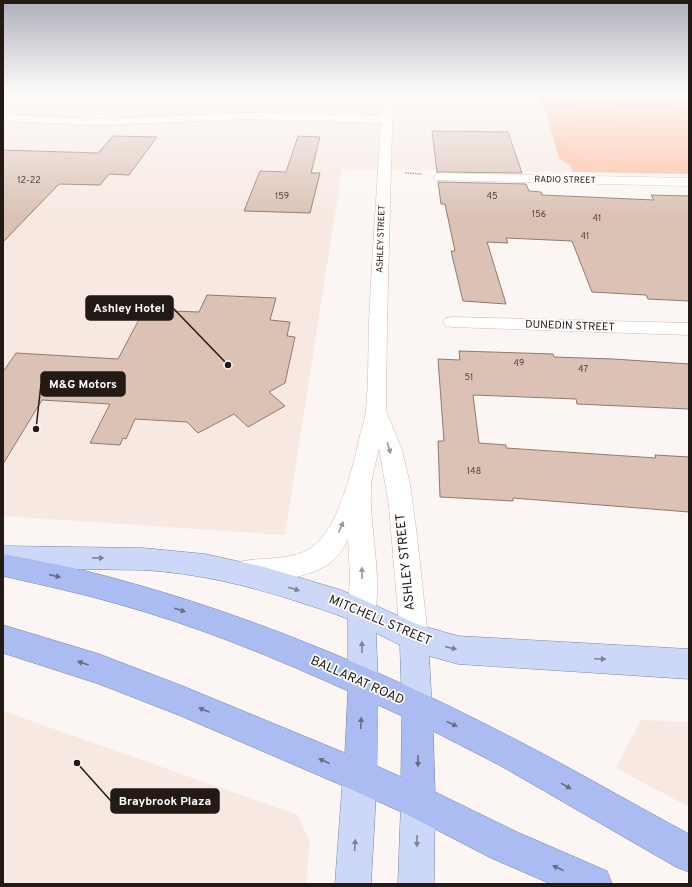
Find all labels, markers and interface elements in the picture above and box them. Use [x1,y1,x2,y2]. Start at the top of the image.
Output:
street label: RADIO STREET [534,174,596,186]
house number: 12-22 [17,175,41,186]
house number: 159 [275,191,289,202]
house number: 45 [486,191,498,202]
street label: ASHLEY STREET [374,205,388,273]
house number: 156 [532,209,546,220]
house number: 41 [593,213,601,224]
house number: 41 [581,231,589,242]
callout: Ashley Hotel [86,296,173,320]
text: Ashley Hotel [93,301,165,317]
street label: DUNEDIN STREET [525,317,615,335]
house number: 49 [514,358,524,369]
house number: 47 [578,364,588,375]
callout: M&G Motors [41,372,125,396]
house number: 51 [465,372,473,383]
text: M&G Motors [49,377,117,393]
one-way arrow [386,442,392,454]
house number: 148 [467,466,481,477]
street label: ASHLEY STREET [393,512,419,612]
one-way arrow [338,521,344,532]
one-way arrow [92,555,105,561]
one-way arrow [359,567,366,579]
one-way arrow [49,574,61,580]
one-way arrow [289,586,301,592]
street label: MITCHELL STREET [326,592,434,650]
one-way arrow [175,607,187,613]
one-way arrow [359,640,365,653]
one-way arrow [445,646,457,652]
street label: BALLARAT ROAD [308,653,406,709]
one-way arrow [594,656,606,663]
one-way arrow [77,660,89,666]
one-way arrow [198,707,210,713]
one-way arrow [358,717,365,729]
one-way arrow [446,721,458,727]
one-way arrow [415,755,421,768]
one-way arrow [318,757,330,764]
one-way arrow [561,783,572,790]
callout: Braybrook Plaza [111,789,219,813]
text: Braybrook Plaza [119,794,211,810]
one-way arrow [414,835,420,848]
one-way arrow [352,838,358,851]
one-way arrow [552,865,564,872]

